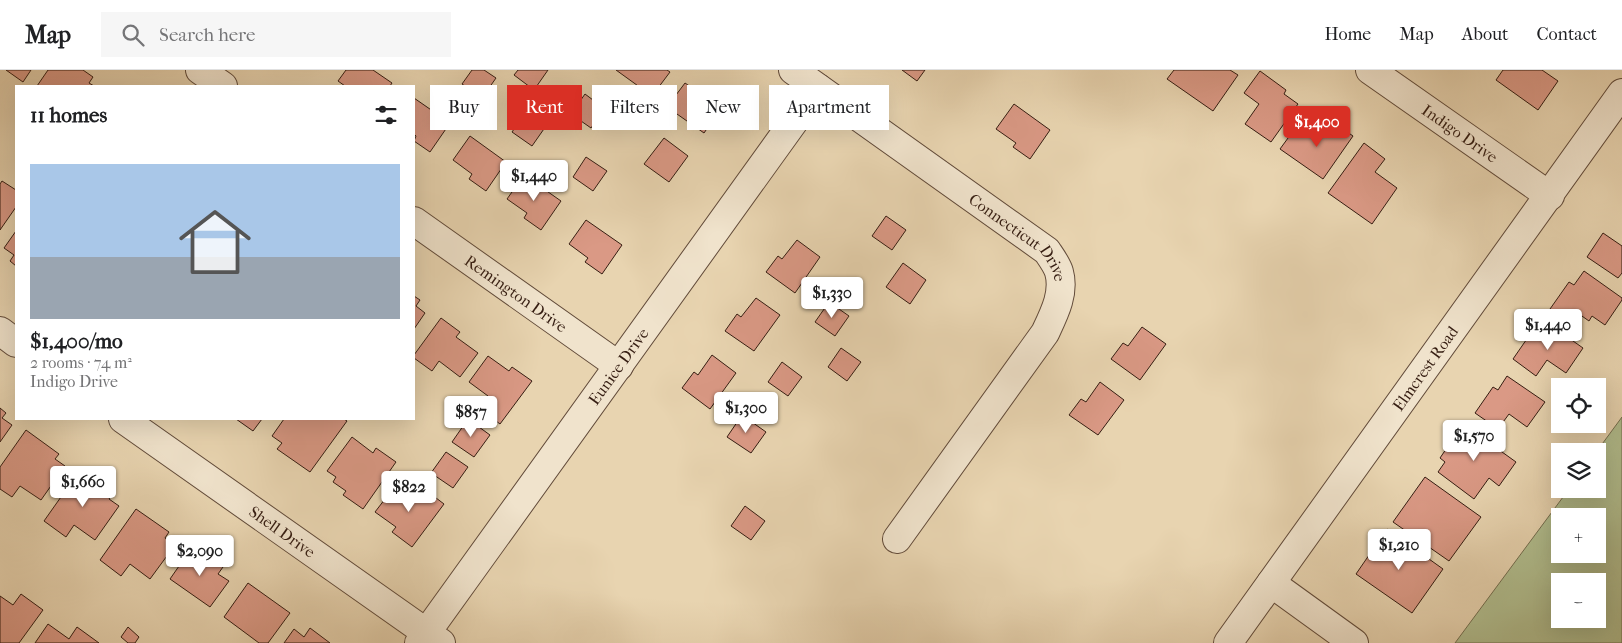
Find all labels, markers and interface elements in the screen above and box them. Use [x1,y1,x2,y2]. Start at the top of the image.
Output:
search box [101,12,451,57]
text: Map [25,21,71,49]
icon: search [119,21,147,49]
text: Search here [159,24,255,46]
text: Home [1324,24,1371,45]
text: Map [1399,24,1434,45]
text: About [1462,24,1508,45]
text: Contact [1536,24,1597,45]
chip: Buy [430,85,497,130]
chip: Rent [507,85,582,130]
chip: Filters [592,85,677,130]
chip: New [687,85,759,130]
chip: Apartment [769,85,889,130]
street label: Indigo Drive [1418,100,1501,167]
icon: filters [372,101,400,129]
text: 11 homes [30,103,107,127]
pin: $1,400 [1276,106,1358,148]
text: $1,400 [1294,112,1340,131]
pin: $1,440 [493,160,575,202]
text: $1,440 [511,166,557,185]
street label: Connecticut Drive [965,189,1070,283]
icon: home [170,197,260,287]
street label: Remington Drive [461,251,571,336]
pin: $1,330 [791,276,873,319]
text: $1,330 [812,283,852,302]
pin: $1,440 [1507,308,1589,351]
text: $1,440 [1525,315,1571,334]
street label: Elmcrest Road [1388,322,1462,415]
street label: Eunice Drive [584,324,653,409]
text: $1,400/mo [30,329,123,353]
text: 2 rooms · 74 m² [30,353,132,372]
text: Indigo Drive [30,372,118,391]
map controls [1551,378,1606,628]
button: locate [1551,378,1606,433]
pin: $1,300 [705,392,787,434]
pin: $857 [441,396,501,438]
text: $1,300 [725,398,767,417]
text: $857 [455,402,487,421]
pin: $1,570 [1433,420,1515,462]
text: $1,570 [1454,426,1494,445]
button: layers [1551,443,1606,498]
pin: $1,660 [42,466,124,508]
pin: $822 [379,470,439,513]
text: $1,660 [61,472,105,491]
text: $822 [392,477,426,496]
street label: Shell Drive [245,502,319,562]
button: + [1551,508,1606,563]
pin: $1,210 [1358,528,1440,571]
pin: $2,090 [159,534,241,577]
text: $1,210 [1379,535,1419,554]
text: $2,090 [177,541,223,560]
button: − [1551,573,1606,628]

